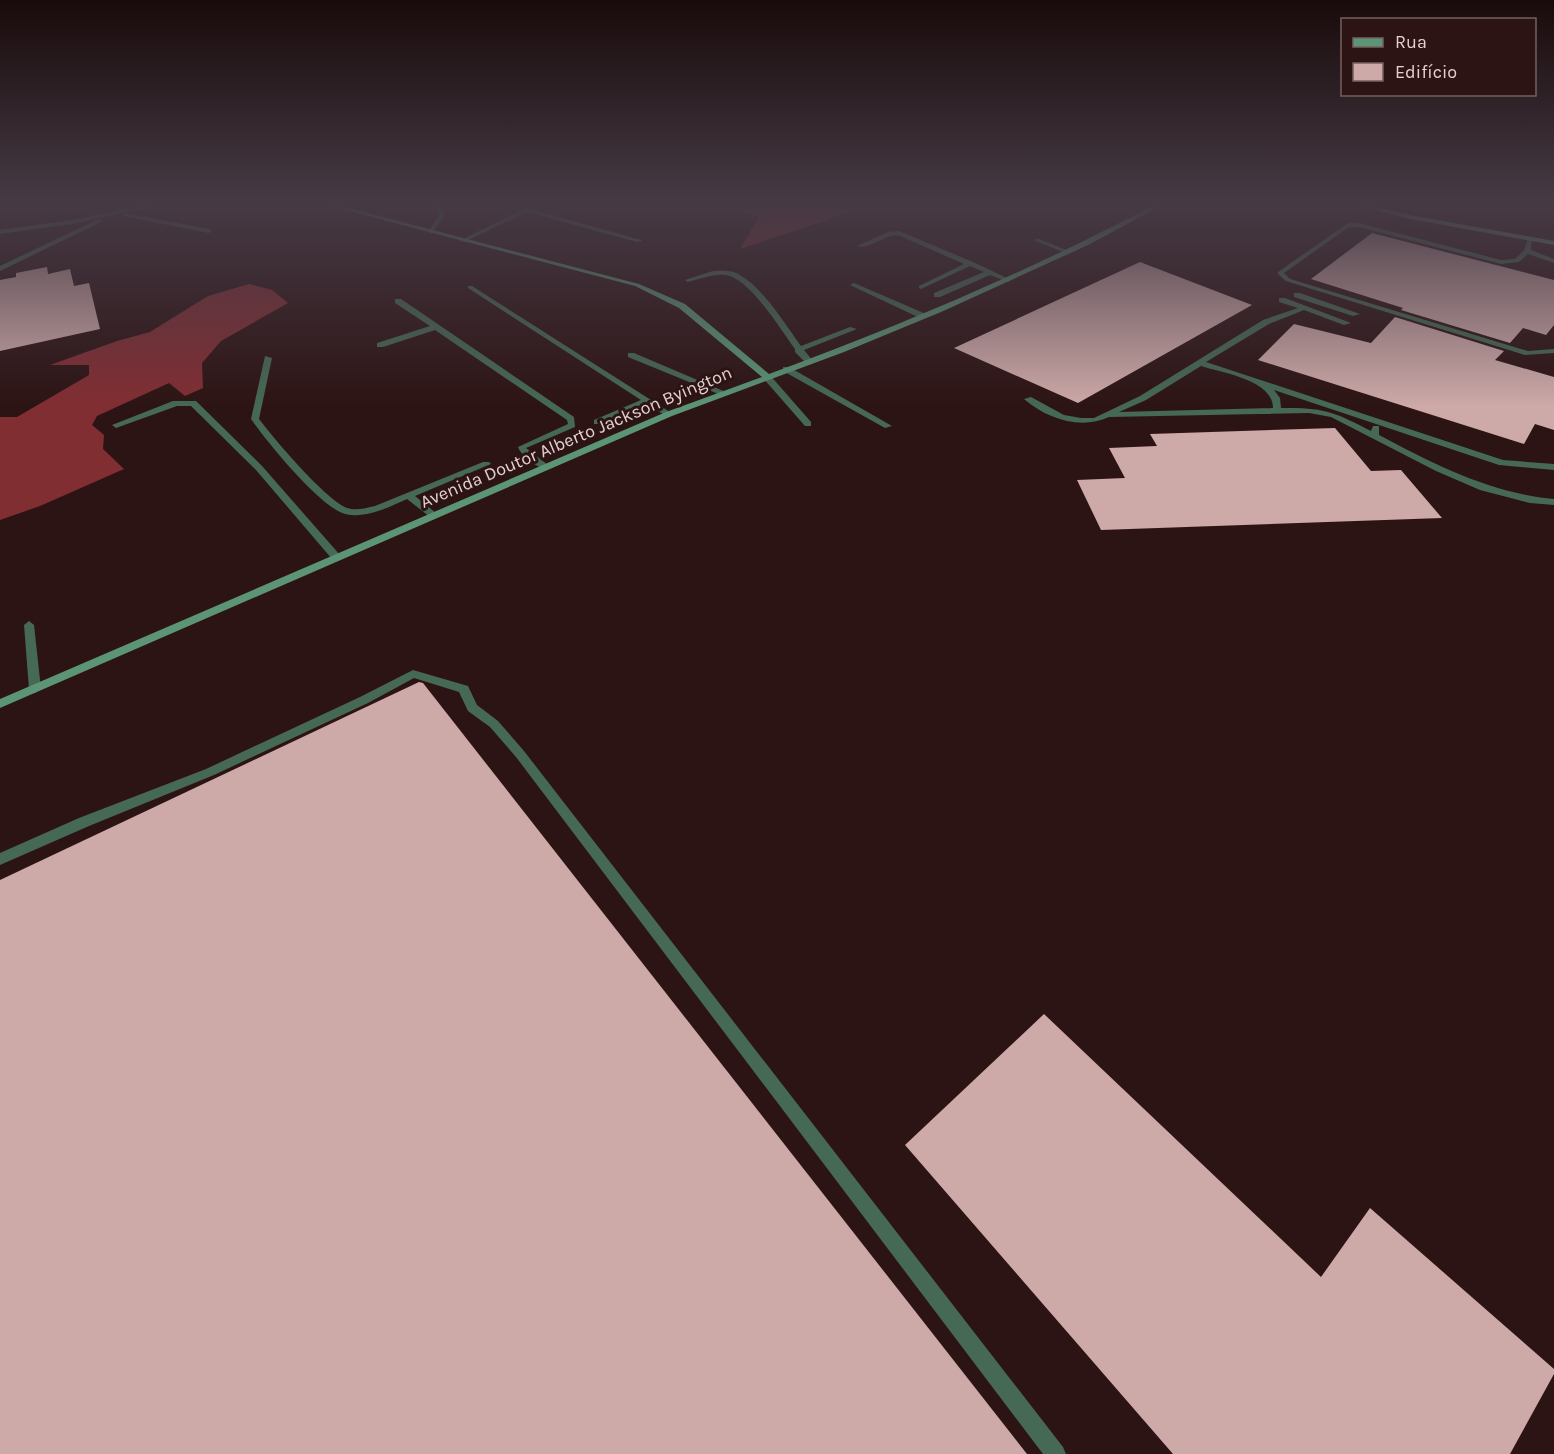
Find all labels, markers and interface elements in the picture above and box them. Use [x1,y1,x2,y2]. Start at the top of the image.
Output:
legend [1341,18,1536,96]
text: Rua [1395,31,1427,53]
text: Edifício [1395,61,1457,83]
street label: Avenida Doutor Alberto Jackson Byington [417,361,735,513]

